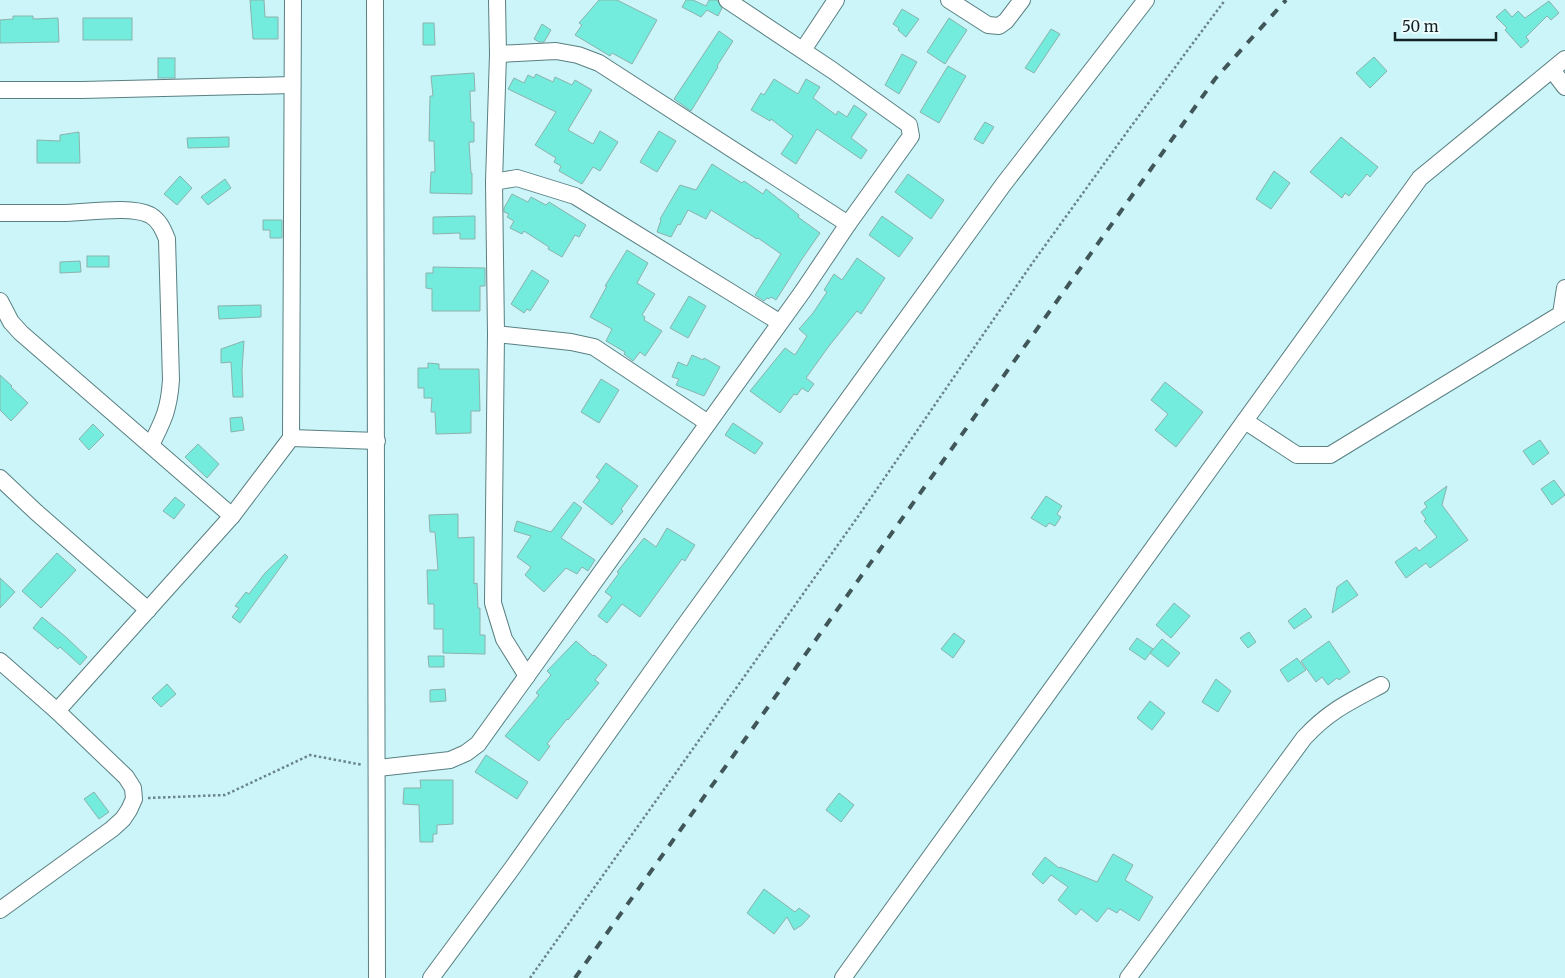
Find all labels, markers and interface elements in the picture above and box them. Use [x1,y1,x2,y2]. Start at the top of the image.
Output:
scale bar [1395,10,1496,42]
text: 50 m [1402,17,1439,36]

